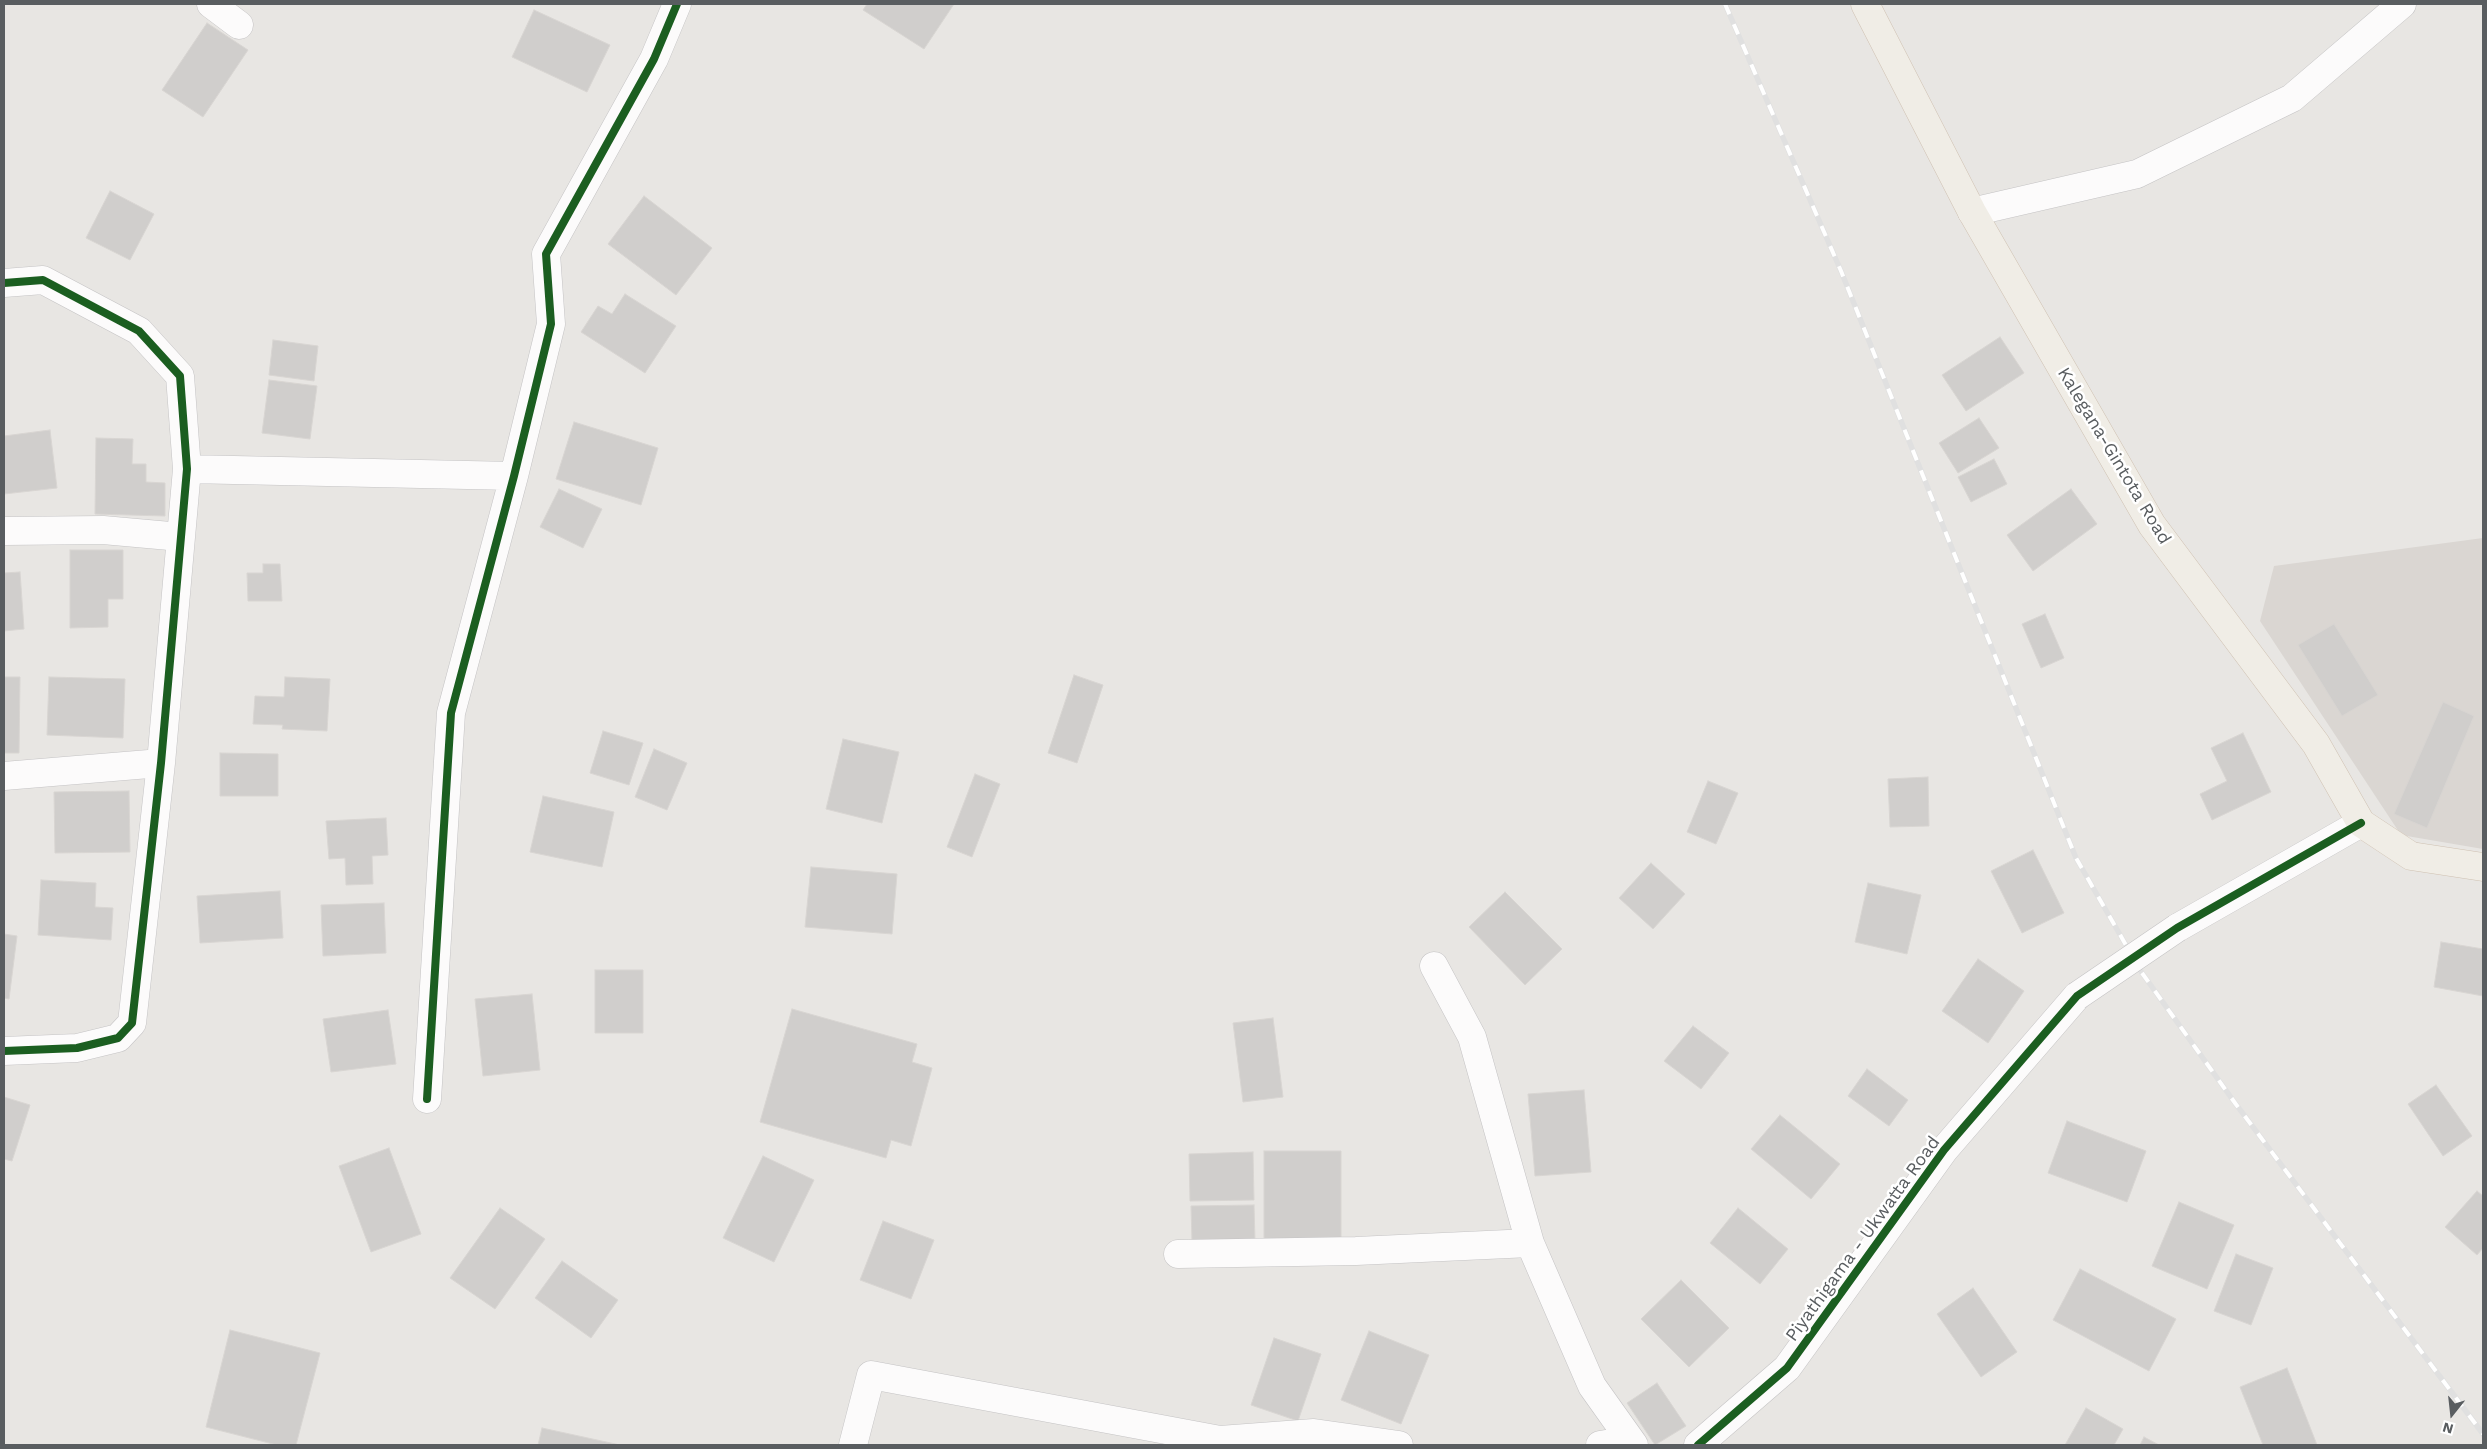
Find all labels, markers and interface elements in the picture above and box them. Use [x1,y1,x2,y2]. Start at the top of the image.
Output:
street label: Kalegana-Gintota Road [2053,364,2175,548]
street label: Piyathigama - Ukwatta Road [1781,1132,1945,1346]
north arrow [2427,1389,2477,1439]
text: N [2441,1419,2455,1438]

